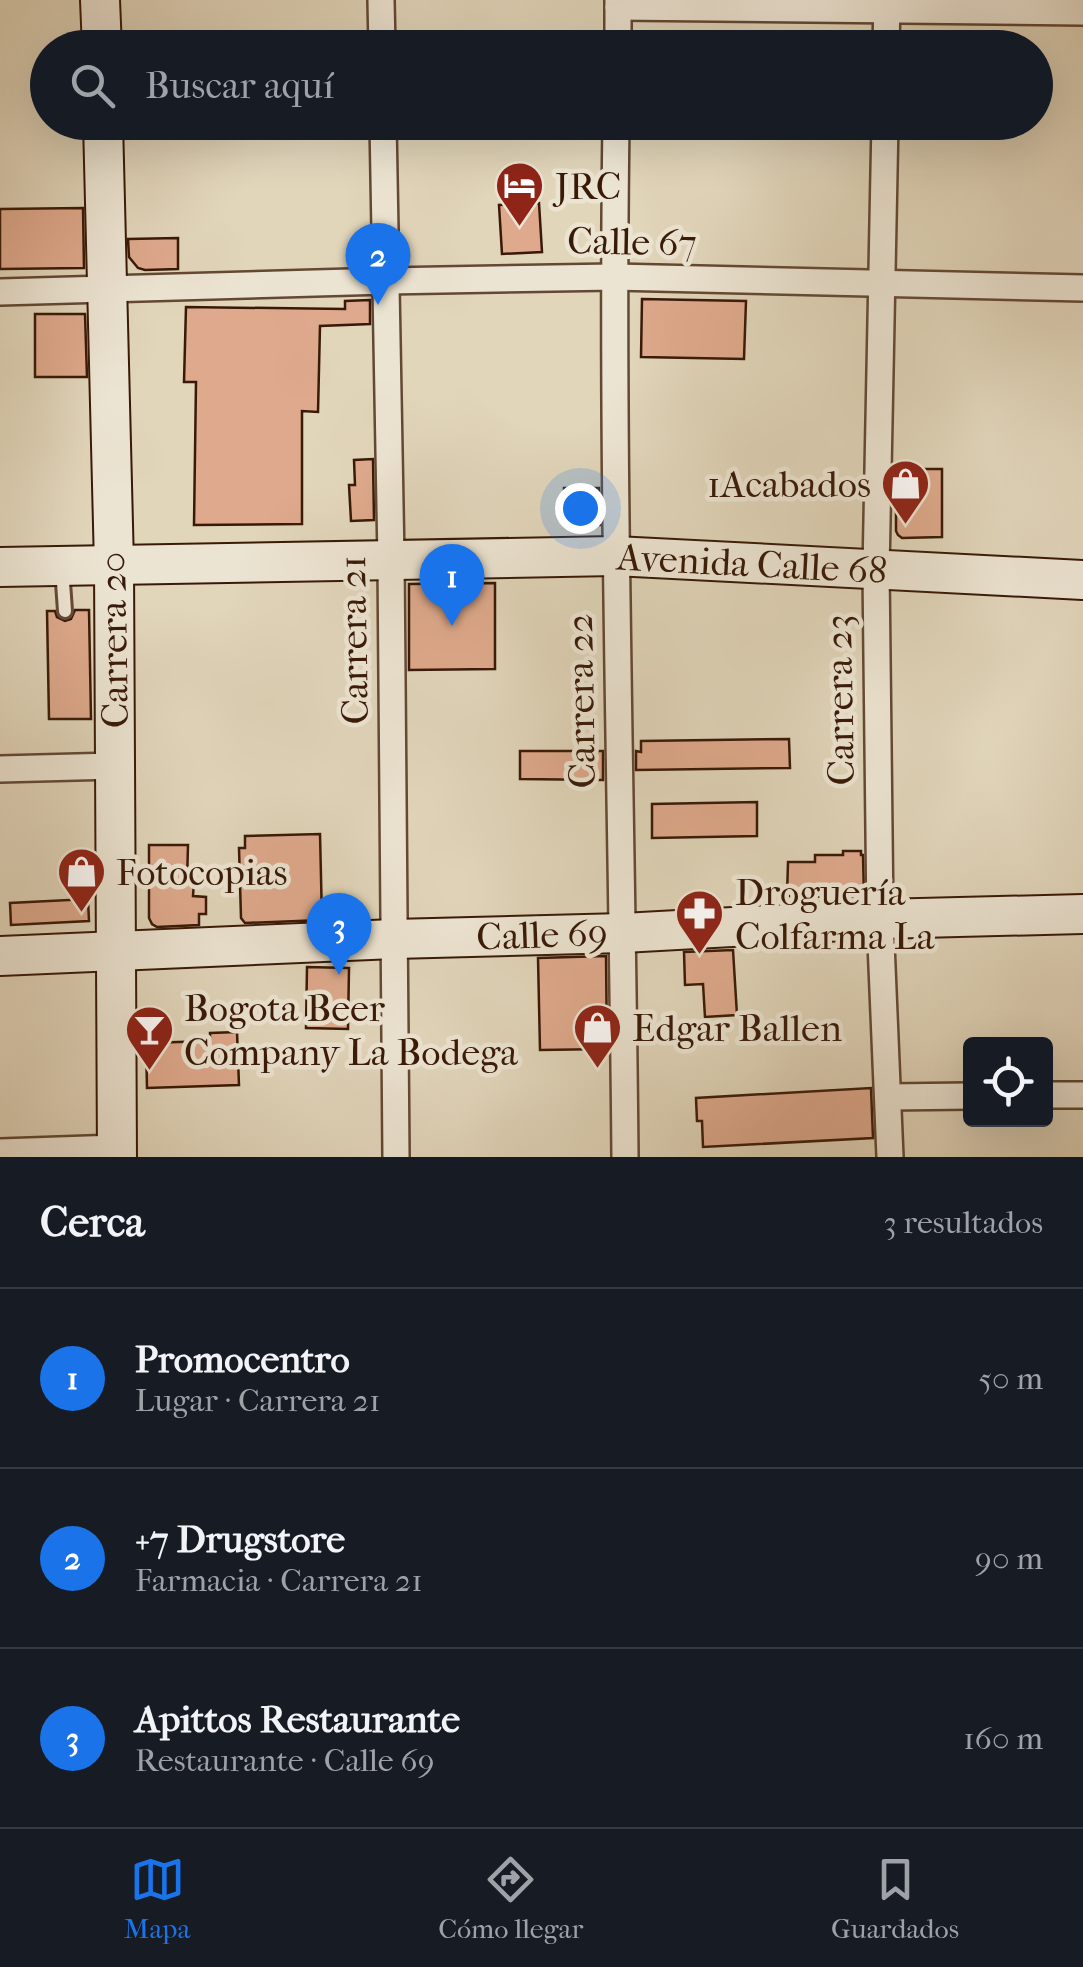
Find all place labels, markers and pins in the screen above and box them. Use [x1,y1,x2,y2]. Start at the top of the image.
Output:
hotel icon: JRC [494,160,546,228]
place label: JRC [552,164,621,209]
pin: 2 [346,222,410,305]
shop icon: 1Acabados [880,458,932,526]
place label: 1Acabados [707,462,871,507]
pin: 1 [420,544,484,626]
shop icon: Fotocopias [55,846,107,914]
place label: Fotocopias [116,850,287,895]
place label: Droguería Colfarma La [735,870,935,959]
pharmacy icon: Droguería Colfarma La [674,888,726,956]
pin: 3 [306,892,372,975]
place label: Bogota Beer Company La Bodega [184,986,518,1075]
shop icon: Edgar Ballen [571,1002,623,1070]
bar icon: Bogota Beer Company La Bodega [123,1004,175,1072]
place label: Edgar Ballen [632,1006,842,1051]

